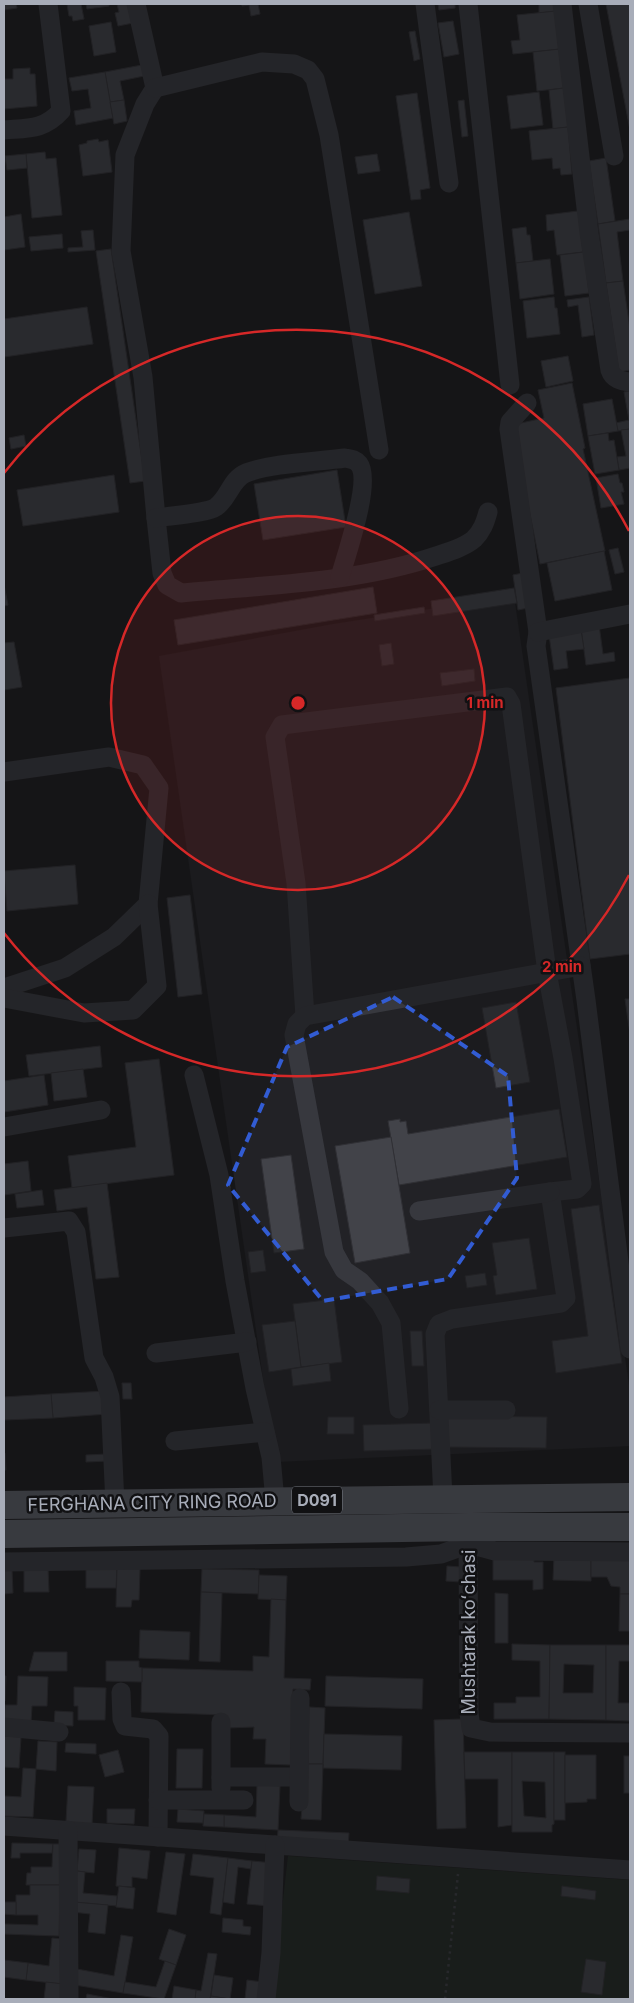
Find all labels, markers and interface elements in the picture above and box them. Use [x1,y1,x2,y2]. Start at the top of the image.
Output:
text: 1 min [466,693,504,712]
centre of rings [289,694,307,712]
text: 2 min [542,957,582,976]
road number: D091 [292,1486,342,1514]
street label: FERGHANA CITY RING ROAD [27,1490,277,1515]
street label: Mushtarak koʻchasi [458,1550,479,1714]

